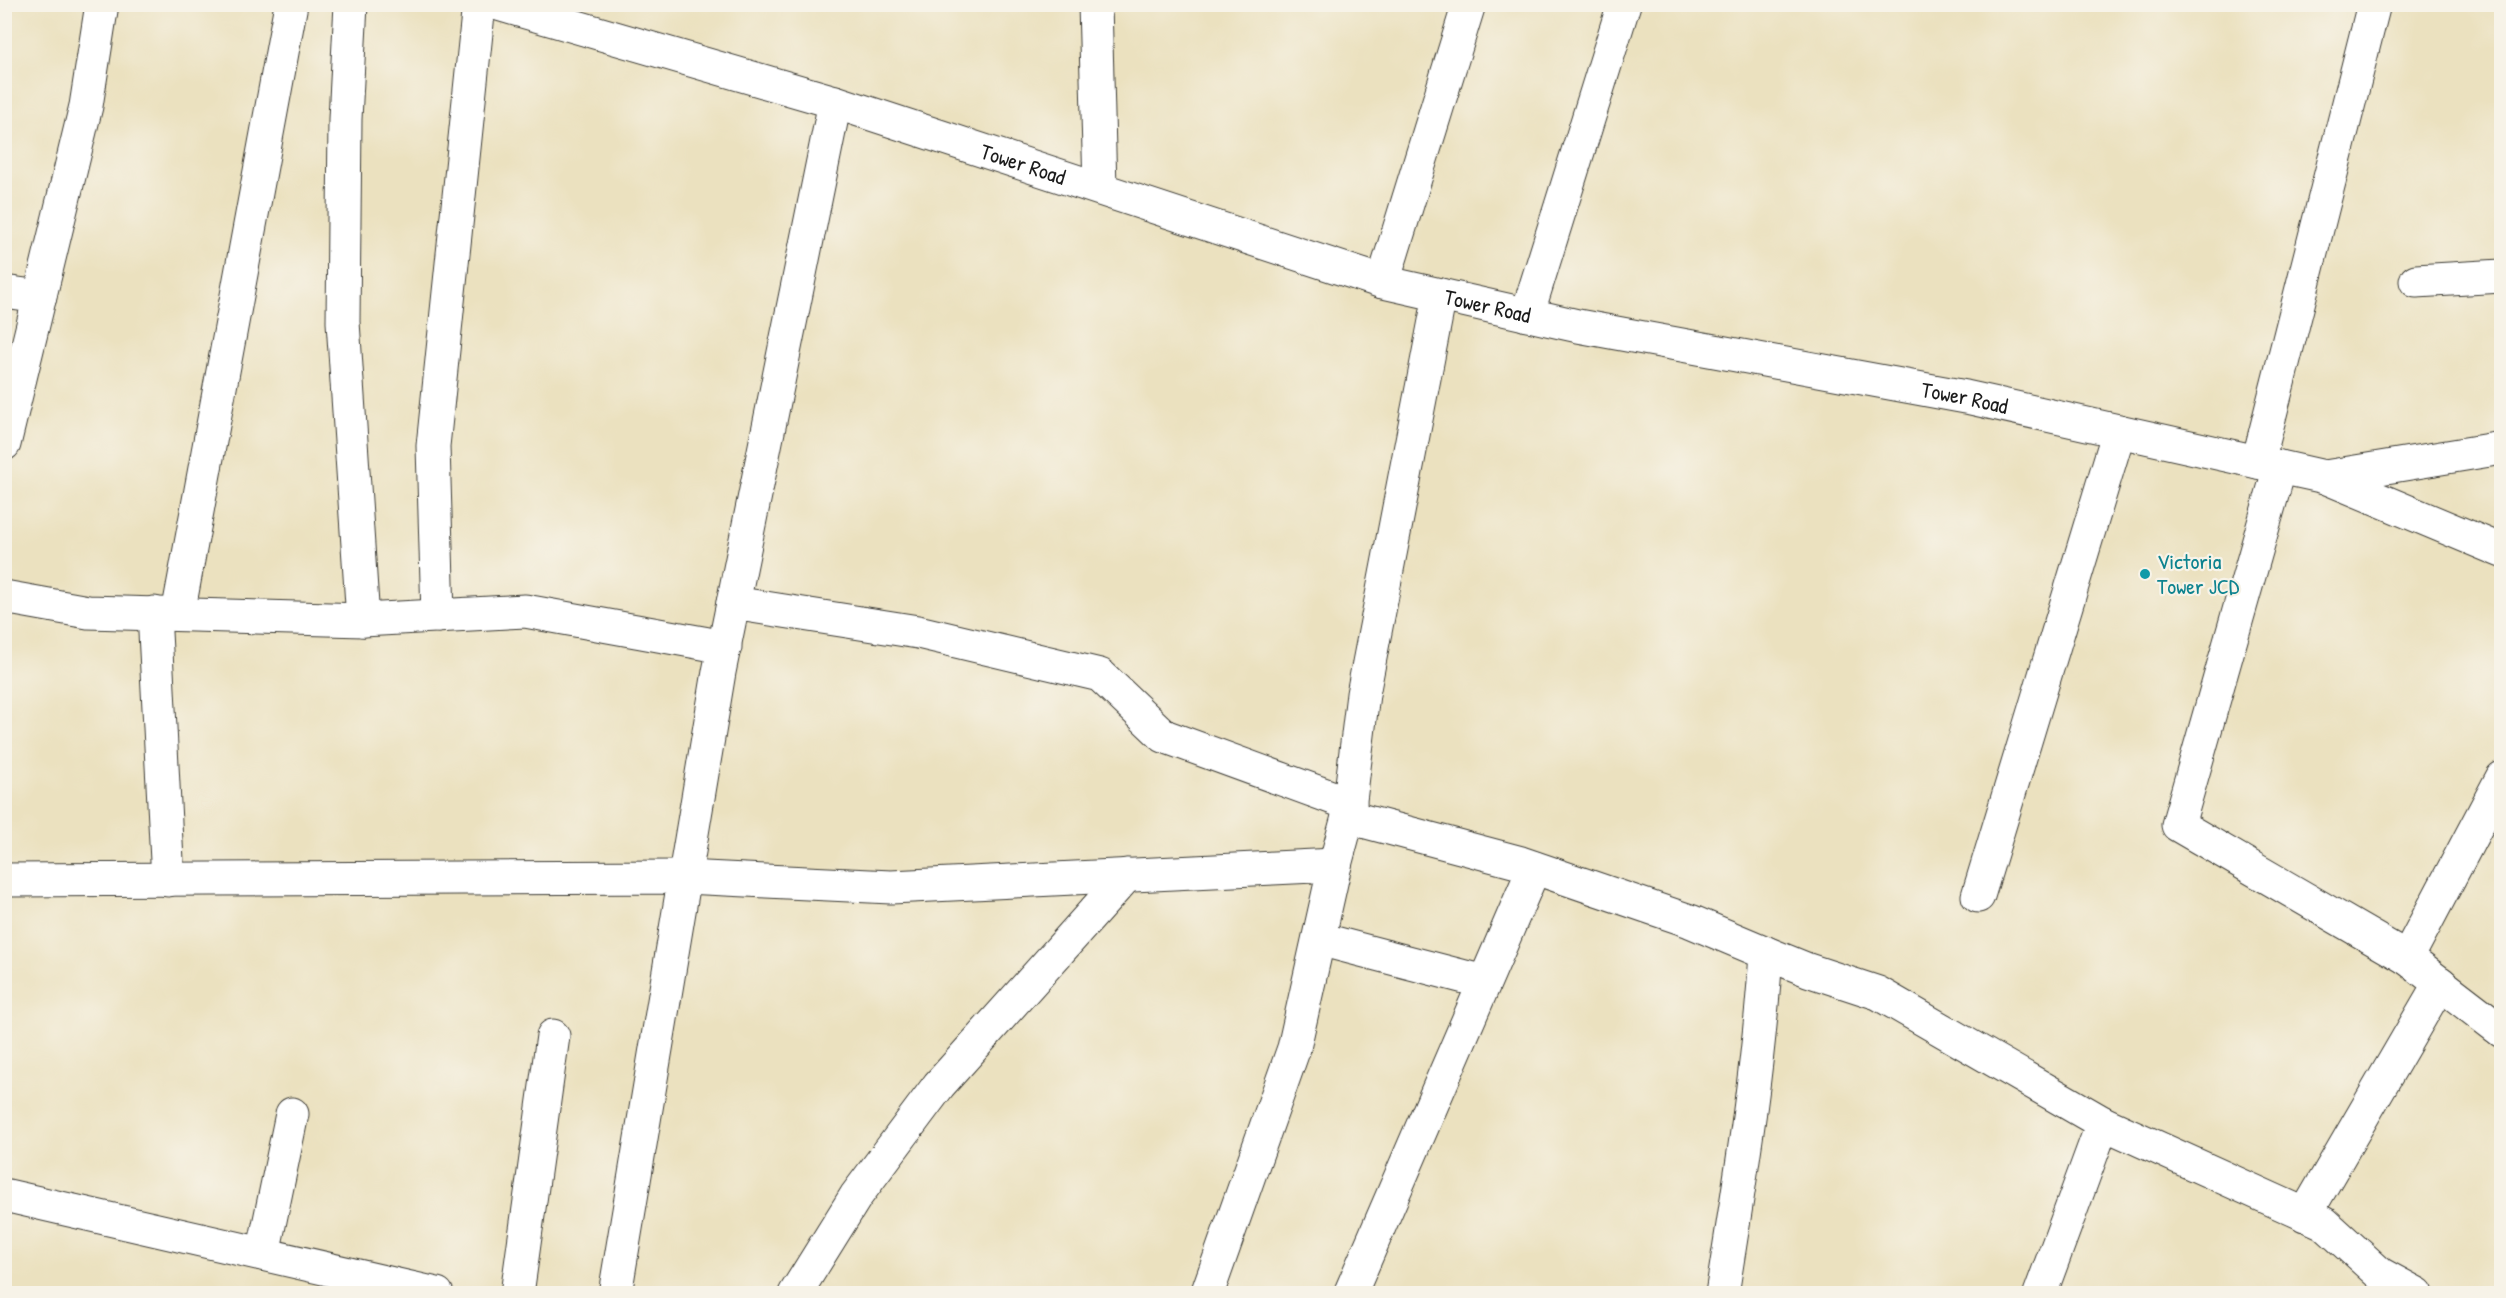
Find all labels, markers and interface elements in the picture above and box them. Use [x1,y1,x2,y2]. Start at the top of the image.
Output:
street label: Tower Road [977,136,1070,192]
street label: Tower Road [1441,281,1534,330]
street label: Tower Road [1919,374,2011,421]
place label: Victoria Tower JCD [2157,546,2240,601]
marker: Victoria Tower JCD [2138,567,2152,581]

